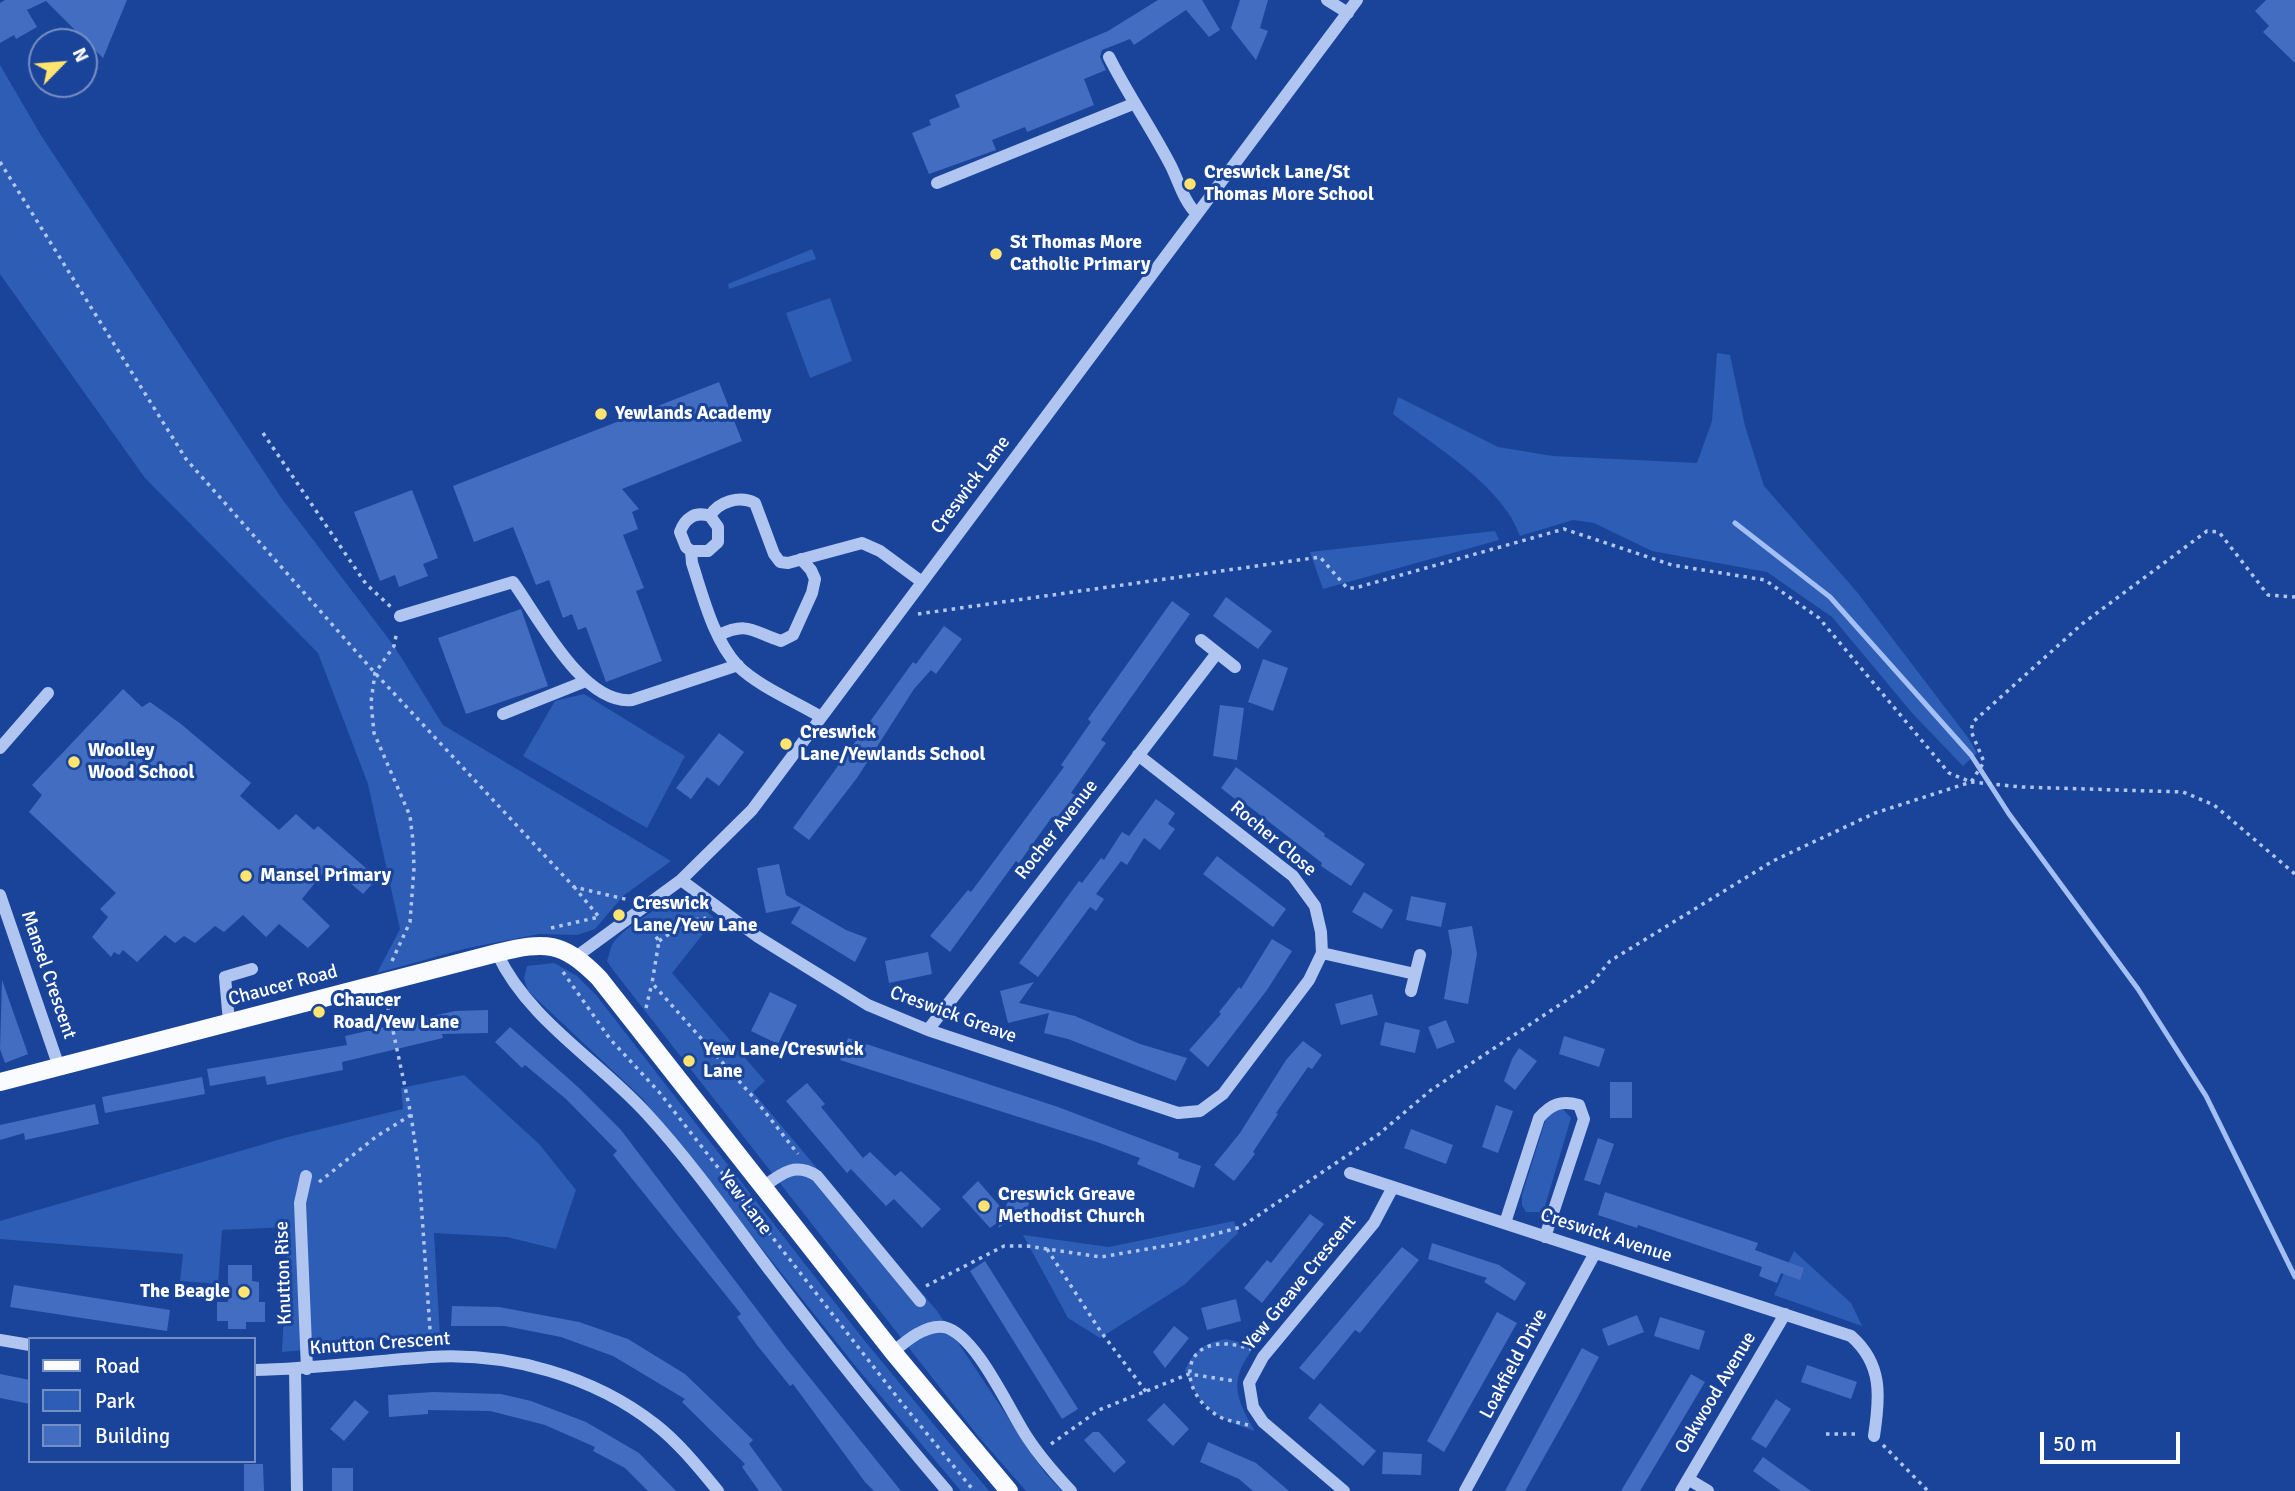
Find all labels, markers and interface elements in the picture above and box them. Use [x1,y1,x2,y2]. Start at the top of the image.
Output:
north arrow [28,28,98,98]
text: N [67,44,94,66]
place label: Creswick Lane/St Thomas More School [1204,162,1374,206]
marker: Creswick Lane/St Thomas More School [1182,176,1198,192]
place label: St Thomas More Catholic Primary [1010,232,1150,276]
marker: St Thomas More Catholic Primary [988,246,1004,262]
place label: Yewlands Academy [615,403,772,425]
marker: Yewlands Academy [593,406,609,422]
street label: Creswick Lane [927,431,1015,539]
place label: Creswick Lane/Yewlands School [800,722,985,766]
marker: Creswick Lane/Yewlands School [778,736,794,752]
place label: Woolley Wood School [88,740,194,784]
marker: Woolley Wood School [66,754,82,770]
street label: Rocher Avenue [1011,776,1103,884]
street label: Rocher Close [1225,796,1321,882]
place label: Mansel Primary [260,865,391,887]
marker: Mansel Primary [238,868,254,884]
place label: Creswick Lane/Yew Lane [633,893,757,937]
marker: Creswick Lane/Yew Lane [611,907,627,923]
street label: Mansel Crescent [15,908,81,1042]
street label: Chaucer Road [226,960,340,1012]
street label: Creswick Greave [886,981,1020,1049]
place label: Chaucer Road/Yew Lane [333,990,459,1034]
marker: Chaucer Road/Yew Lane [311,1004,327,1020]
place label: Yew Lane/Creswick Lane [703,1039,864,1083]
marker: Yew Lane/Creswick Lane [681,1053,697,1069]
street label: Yew Lane [713,1166,777,1240]
place label: Creswick Greave Methodist Church [998,1184,1145,1228]
marker: Creswick Greave Methodist Church [976,1198,992,1214]
street label: Creswick Avenue [1537,1204,1675,1268]
street label: Yew Greave Crescent [1239,1211,1361,1355]
street label: Knutton Rise [271,1221,297,1325]
place label: The Beagle [140,1281,230,1303]
marker: The Beagle [236,1284,252,1300]
street label: Loakfield Drive [1475,1305,1553,1423]
street label: Knutton Crescent [309,1328,451,1360]
street label: Oakwood Avenue [1671,1328,1761,1458]
legend [28,1337,256,1463]
text: Road [95,1353,140,1379]
text: Park [95,1388,135,1414]
scale bar [2043,1418,2183,1462]
text: Building [95,1423,170,1449]
text: 50 m [2053,1431,2097,1457]

